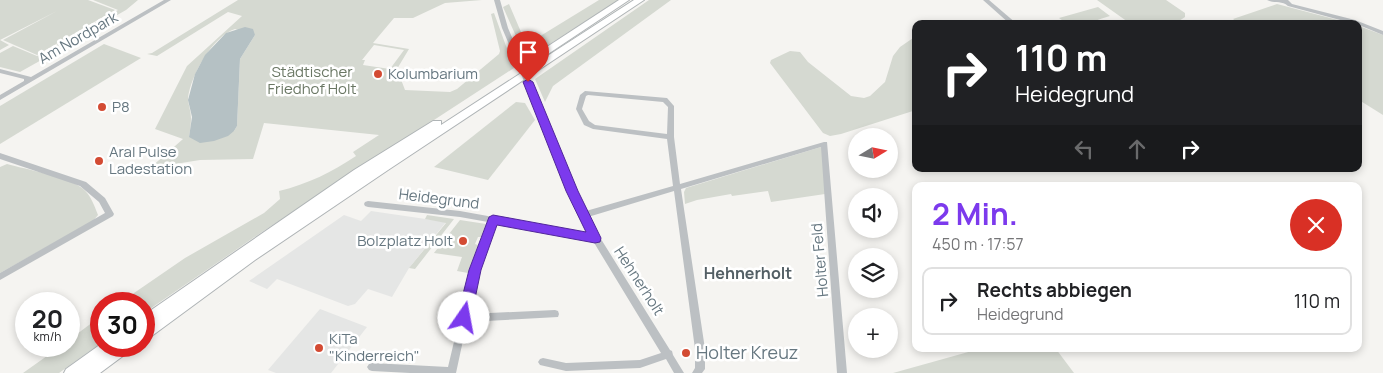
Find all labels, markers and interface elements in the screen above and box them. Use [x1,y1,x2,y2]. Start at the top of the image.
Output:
street label: Am Nordpark [34,6,122,69]
pin [507,31,549,82]
text: 110 m [1015,34,1107,82]
icon: arrive [514,38,542,66]
icon: right [932,40,997,105]
park label: Städtischer Friedhof Holt [268,61,356,99]
place label: Kolumbarium [388,63,478,84]
marker: Kolumbarium [372,68,384,80]
text: Heidegrund [1015,79,1134,109]
place label: P8 [112,96,130,117]
marker: P8 [96,101,108,113]
north arrow [848,128,898,178]
map controls [848,128,898,358]
icon: left [1070,135,1098,163]
icon: ahead [1123,135,1151,163]
icon: right [1176,135,1204,163]
place label: Aral Pulse Ladestation [109,141,192,179]
marker: Aral Pulse Ladestation [93,155,105,167]
street label: Heidegrund [398,183,481,214]
button: sound [848,188,898,238]
text: 2 Min. [932,193,1018,234]
button: close [1290,199,1342,251]
street label: Holter Feld [806,222,833,298]
place label: Bolzplatz Holt [357,230,453,251]
text: 450 m · 17:57 [932,233,1024,255]
marker: Bolzplatz Holt [457,235,469,247]
street label: Hehnerholt [609,242,670,319]
button: layers [848,248,898,298]
district label: Hehnerholt [704,262,792,284]
text: Rechts abbiegen [977,277,1132,303]
icon: right [934,287,962,315]
text: 110 m [1294,288,1340,314]
position arrow [437,291,489,343]
speed limit sign: 30 [90,292,155,357]
text: 20 [32,301,63,336]
text: Heidegrund [977,303,1064,325]
button: + [848,308,898,358]
text: km/h [34,328,61,345]
place label: KiTa "Kinderreich" [329,328,420,366]
place label: Holter Kreuz [696,340,798,364]
marker: KiTa "Kinderreich" [313,342,325,354]
marker: Holter Kreuz [680,347,692,359]

